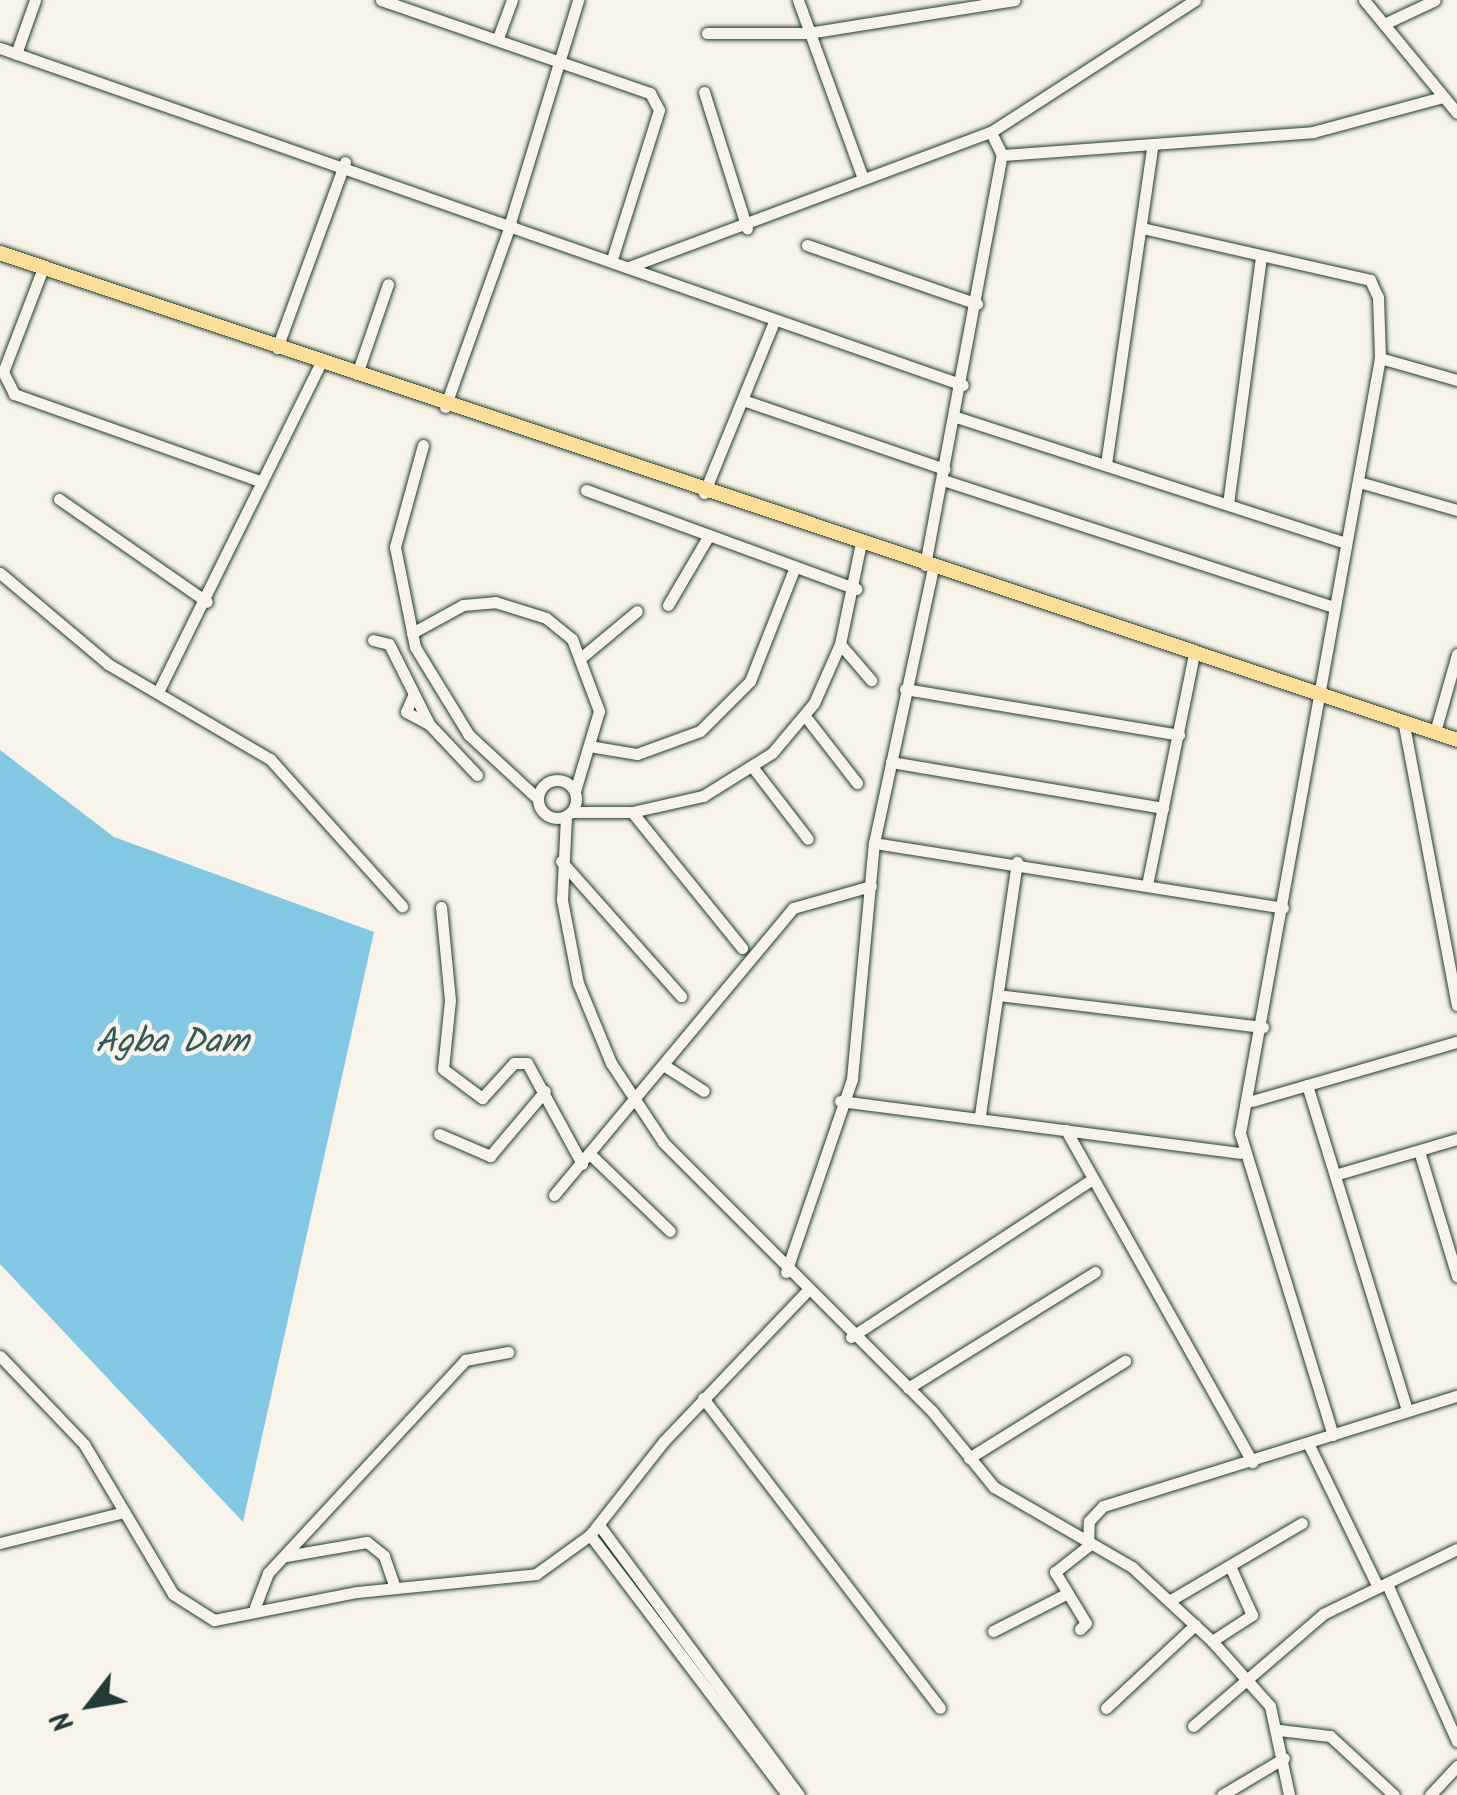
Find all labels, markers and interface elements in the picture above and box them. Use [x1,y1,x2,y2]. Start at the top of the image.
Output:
water label: Agba Dam [95,1022,249,1064]
north arrow [40,1655,140,1755]
text: N [40,1702,88,1740]

